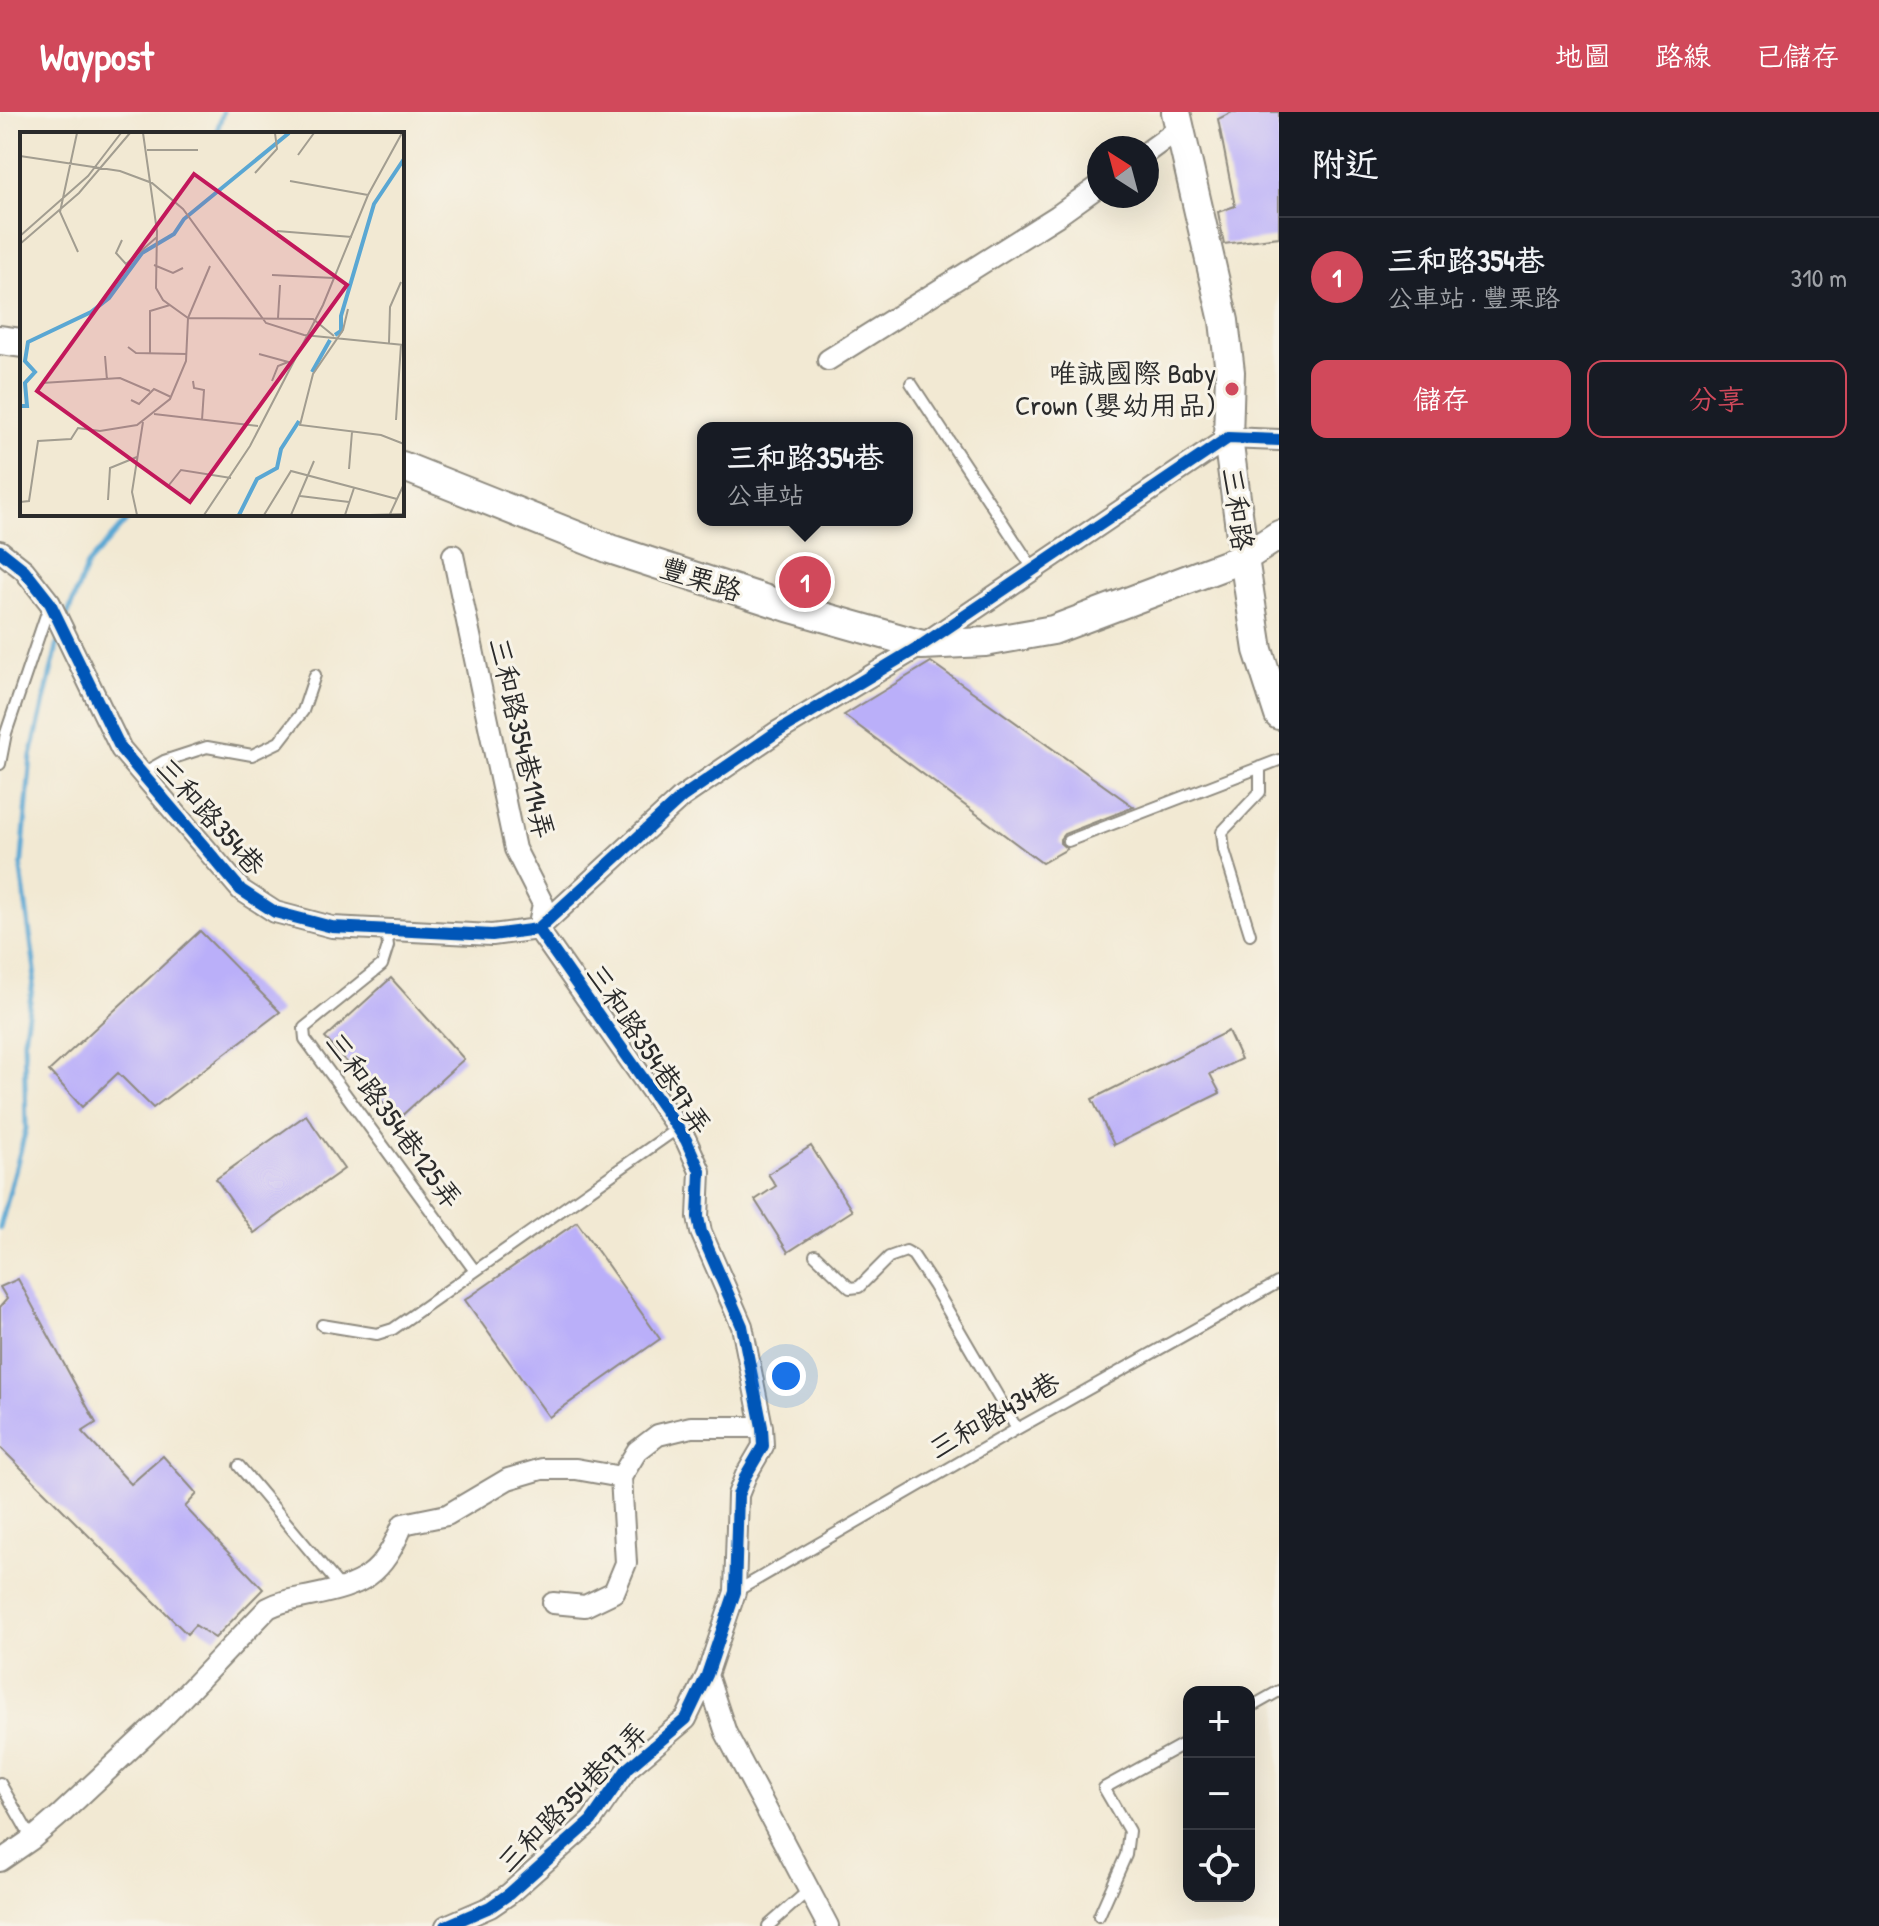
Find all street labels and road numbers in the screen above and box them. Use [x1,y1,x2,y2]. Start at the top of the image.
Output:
street label: 三和路 [1213,465,1263,553]
street label: 豐栗路 [655,548,747,610]
street label: 三和路354巷114弄 [480,634,564,842]
street label: 三和路354巷 [148,749,275,884]
street label: 三和路354巷97弄 [578,956,720,1142]
street label: 三和路354巷125弄 [317,1024,471,1216]
street label: 三和路434巷 [921,1362,1067,1468]
street label: 三和路354巷97弄 [488,1713,656,1881]

